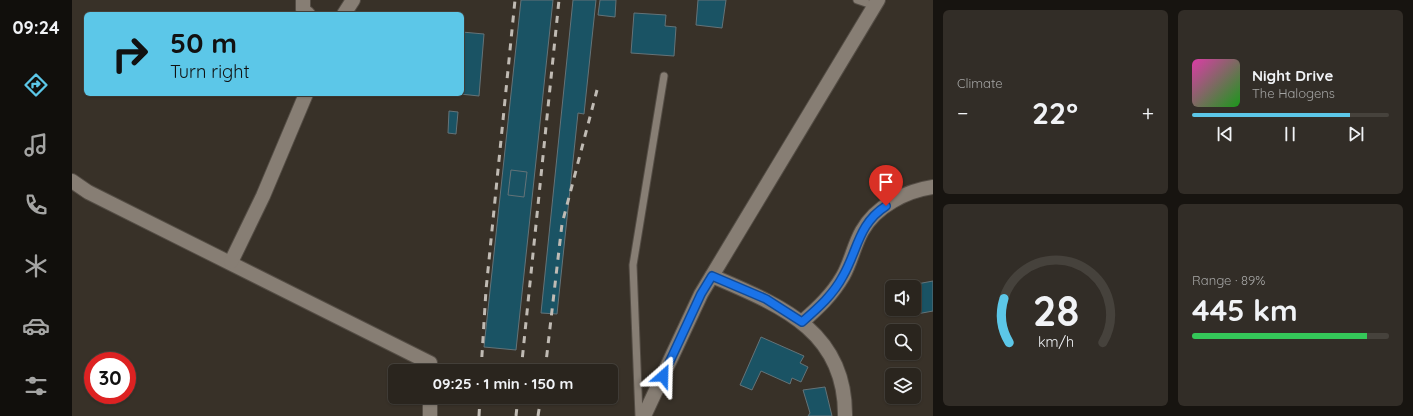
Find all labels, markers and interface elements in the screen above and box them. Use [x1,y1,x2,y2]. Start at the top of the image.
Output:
text: 09:24 [12,16,60,39]
text: 50 m [170,25,237,60]
icon: right [104,28,156,80]
text: Turn right [170,60,250,83]
text: Night Drive [1252,66,1333,85]
icon: directions [22,71,50,99]
text: Climate [957,75,1003,91]
text: The Halogens [1252,85,1335,101]
text: 22° [1032,94,1078,132]
text: − [957,99,968,127]
text: + [1142,99,1154,127]
icon: previous [1214,123,1236,145]
icon: pause [1279,123,1301,145]
icon: next [1345,123,1367,145]
icon: music [22,131,50,159]
pin [869,165,903,206]
icon: arrive [875,171,897,193]
icon: phone [22,191,50,219]
icon: climate [22,252,50,280]
text: Range · 89% [1192,272,1265,288]
map controls [885,280,921,404]
button: sound [885,280,921,316]
text: 28 [1032,284,1079,336]
text: 445 km [1192,291,1298,329]
icon: car [22,312,50,340]
button: search [885,324,921,360]
text: km/h [1037,333,1074,351]
speed limit sign: 30 [84,352,136,404]
position arrow [642,355,684,397]
button: layers [885,368,921,404]
icon: filters [22,372,50,400]
text: 09:25 · 1 min · 150 m [433,374,573,393]

